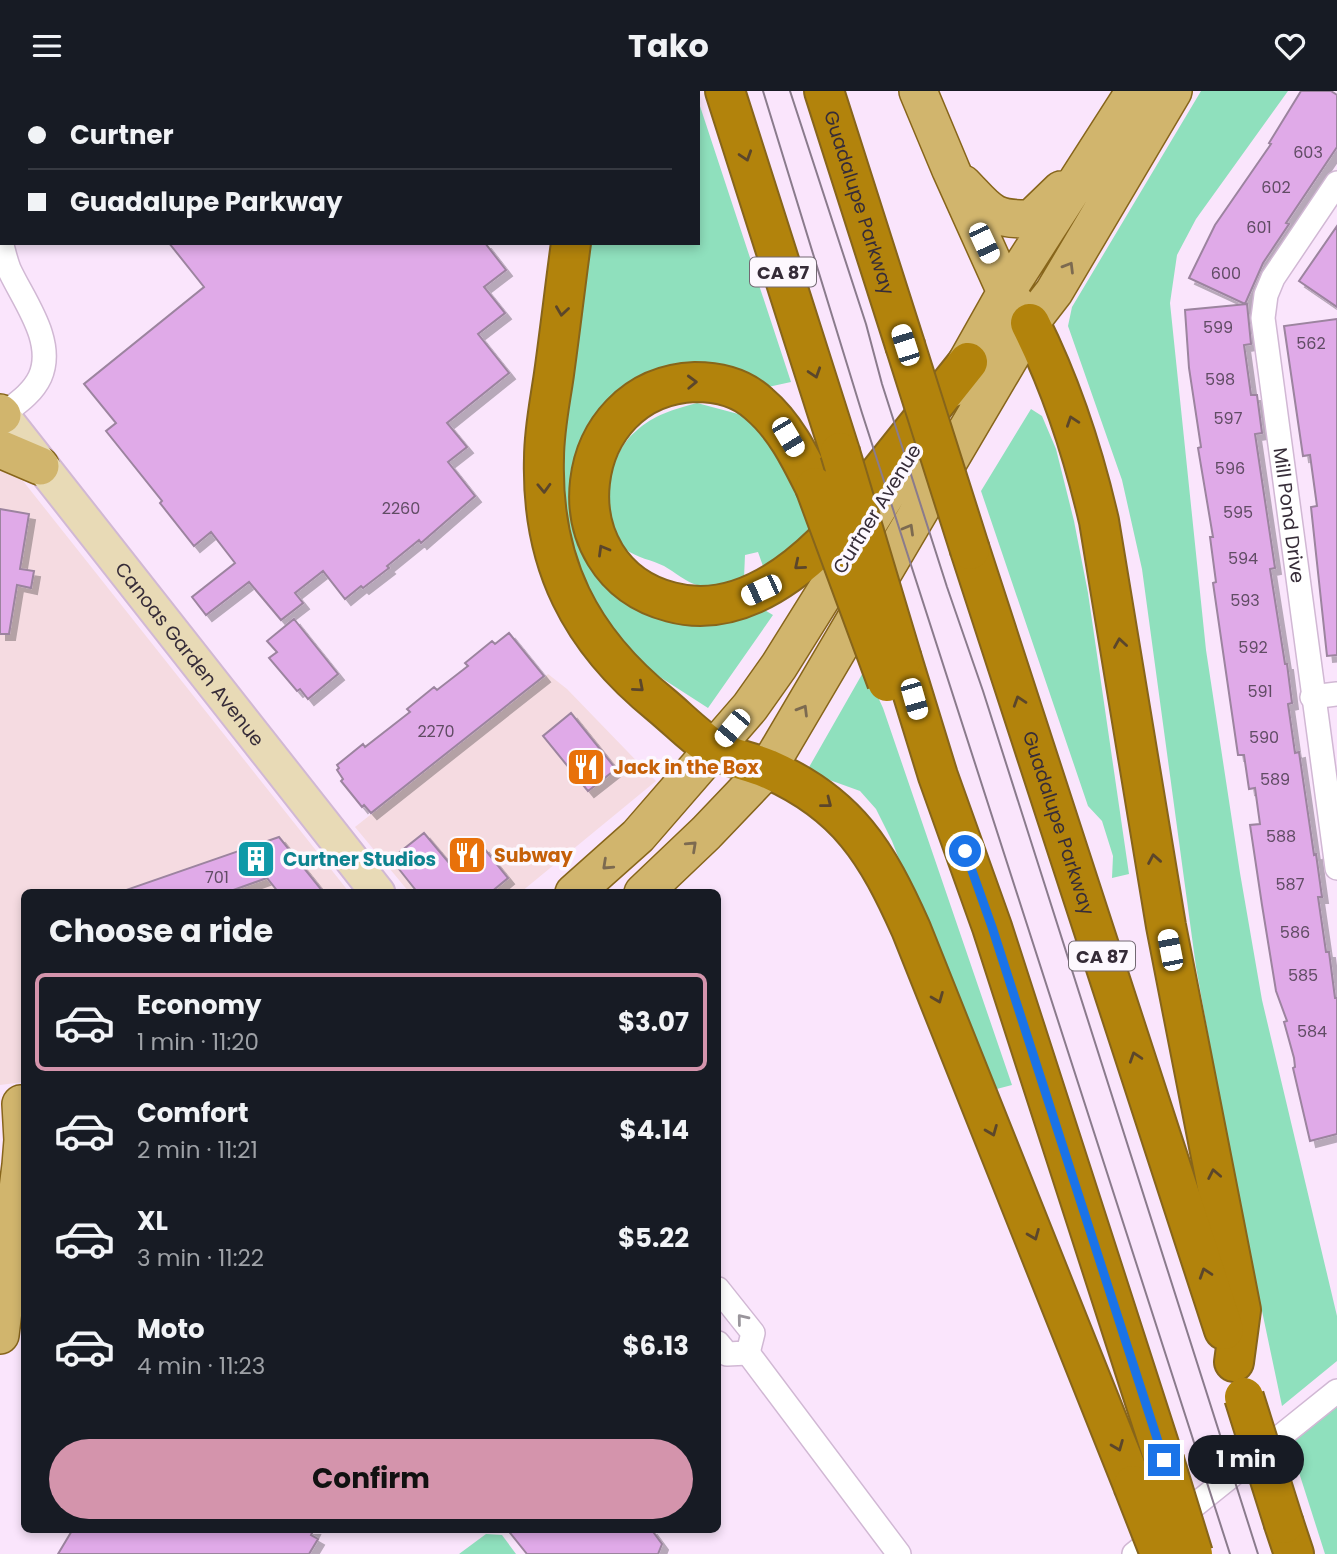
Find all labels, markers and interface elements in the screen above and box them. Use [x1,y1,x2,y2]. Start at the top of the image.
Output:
text: Tako [628,23,709,68]
icon: menu [28,27,66,65]
icon: heart [1271,27,1309,65]
street label: Guadalupe Parkway [818,107,902,298]
text: Curtner [70,117,174,153]
house number: 603 [1293,141,1323,164]
one-way arrow [737,150,752,162]
house number: 602 [1261,176,1291,199]
text: Guadalupe Parkway [70,184,342,220]
house number: 601 [1246,216,1272,239]
car [966,220,1003,266]
road number: CA 87 [750,257,816,287]
one-way arrow [1060,262,1073,275]
house number: 600 [1211,262,1241,285]
one-way arrow [555,305,570,317]
house number: 599 [1203,316,1233,339]
car [889,322,922,368]
house number: 562 [1296,332,1326,355]
one-way arrow [807,366,821,378]
house number: 598 [1205,368,1235,391]
one-way arrow [687,375,698,390]
house number: 597 [1214,407,1243,430]
car [769,414,808,460]
one-way arrow [1066,415,1080,428]
street label: Curtner Avenue [826,439,928,579]
street label: Mill Pond Drive [1267,446,1312,585]
house number: 596 [1215,457,1245,480]
one-way arrow [537,483,552,494]
house number: 2260 [382,497,420,520]
house number: 595 [1223,501,1253,524]
one-way arrow [901,523,914,536]
one-way arrow [598,545,611,558]
house number: 594 [1228,547,1258,570]
street label: Canoas Garden Avenue [109,556,271,752]
one-way arrow [795,557,807,570]
car [738,572,785,608]
house number: 593 [1230,589,1260,612]
house number: 592 [1238,636,1268,659]
one-way arrow [1112,637,1127,649]
car [899,676,930,722]
one-way arrow [631,679,644,691]
house number: 591 [1247,680,1273,703]
one-way arrow [1013,695,1028,707]
one-way arrow [794,704,807,717]
car [711,705,754,751]
house number: 2270 [417,720,455,743]
house number: 590 [1249,726,1279,749]
street label: Guadalupe Parkway [1016,727,1102,919]
restaurant icon: Jack in the Box [565,746,607,788]
place label: Jack in the Box [613,754,759,781]
house number: 589 [1260,768,1290,791]
one-way arrow [819,794,831,807]
house number: 588 [1266,825,1296,848]
restaurant icon: Subway [446,834,488,876]
route start [949,835,981,867]
building icon: Curtner Studios [235,838,277,880]
one-way arrow [684,841,697,854]
place label: Subway [494,842,574,869]
place label: Curtner Studios [283,846,436,873]
one-way arrow [1147,853,1162,865]
one-way arrow [602,857,615,870]
house number: 701 [205,866,229,889]
house number: 587 [1276,873,1305,896]
text: Choose a ride [49,908,273,953]
house number: 586 [1280,921,1310,944]
car [1156,927,1185,973]
road number: CA 87 [1069,941,1135,971]
house number: 585 [1288,964,1318,987]
text: Economy [137,987,261,1023]
icon: car [53,991,116,1054]
one-way arrow [930,991,944,1003]
text: $3.07 [618,1004,689,1040]
house number: 584 [1297,1020,1327,1043]
text: 1 min · 11:20 [137,1026,259,1058]
one-way arrow [1129,1051,1143,1064]
text: Comfort [137,1095,249,1131]
icon: car [53,1099,116,1162]
text: $4.14 [620,1112,689,1148]
one-way arrow [984,1125,998,1137]
text: 2 min · 11:21 [137,1134,258,1166]
one-way arrow [1207,1168,1222,1180]
text: XL [137,1203,168,1239]
icon: car [53,1207,116,1270]
text: $5.22 [618,1220,689,1256]
one-way arrow [1025,1228,1039,1240]
text: 3 min · 11:22 [137,1242,264,1274]
one-way arrow [1199,1268,1213,1280]
text: Moto [137,1311,205,1347]
one-way arrow [738,1314,750,1327]
icon: car [53,1315,116,1378]
text: $6.13 [622,1328,689,1364]
text: 4 min · 11:23 [137,1350,265,1382]
callout: 1 min [1188,1435,1304,1485]
button: Confirm [49,1439,693,1519]
one-way arrow [1109,1440,1123,1452]
text: 1 min [1216,1443,1276,1475]
route end [1148,1444,1180,1476]

